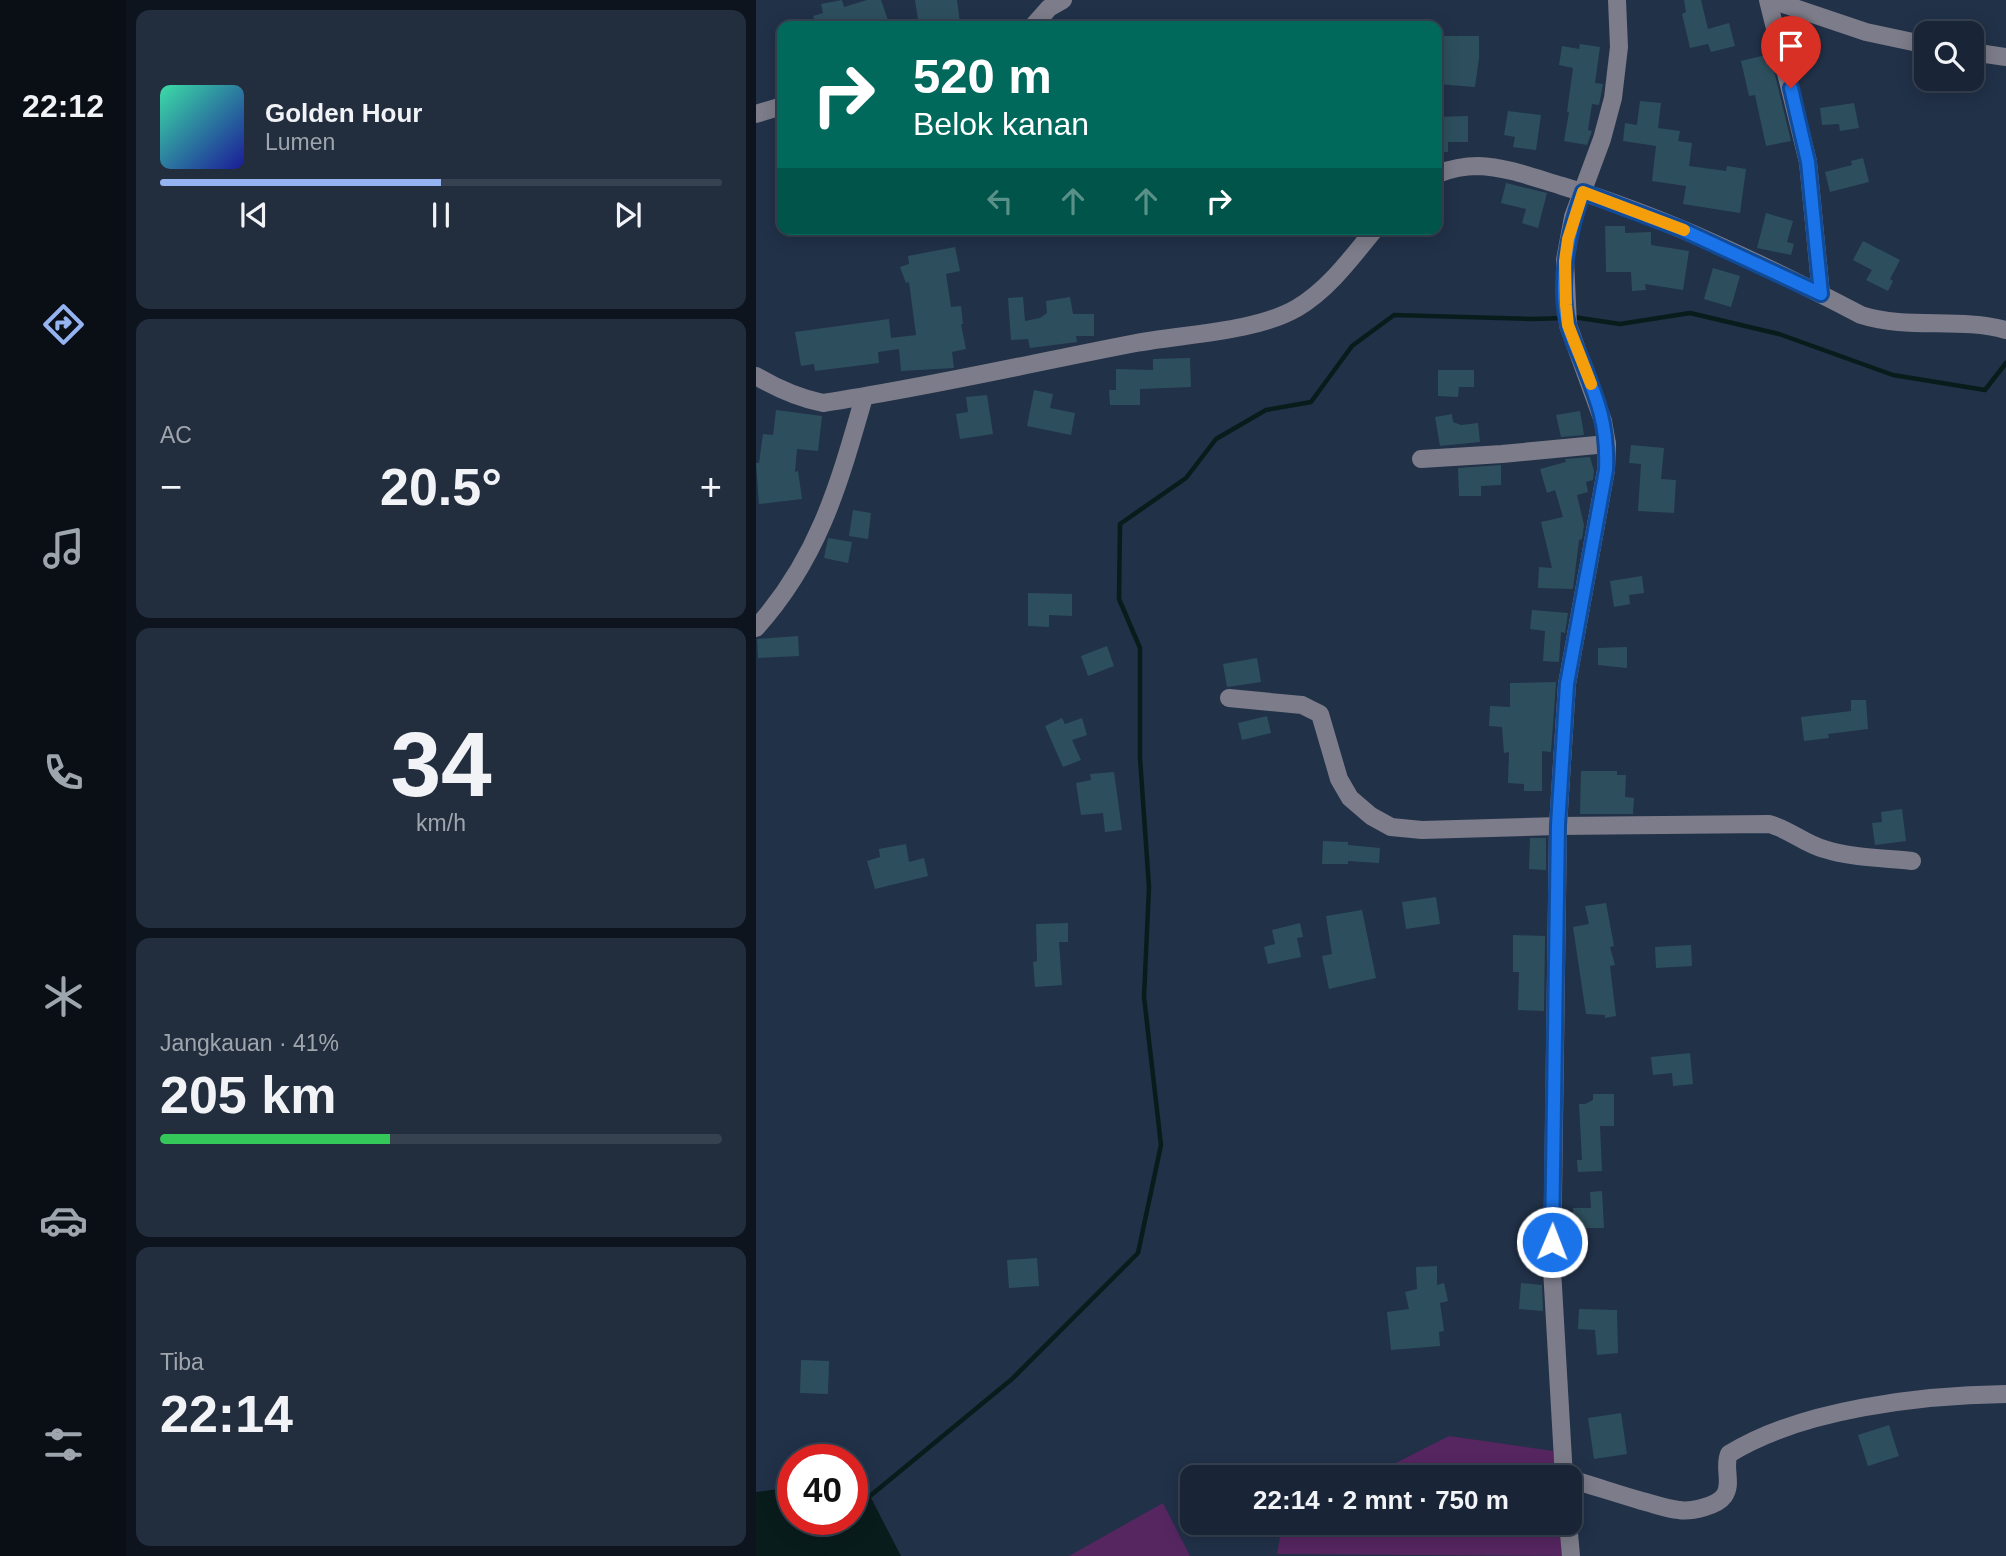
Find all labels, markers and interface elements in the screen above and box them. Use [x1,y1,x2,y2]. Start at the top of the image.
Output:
pin [1761,16,1821,88]
map controls [1914,21,1984,91]
button: search [1914,21,1984,91]
icon: arrive [1772,27,1810,65]
icon: right [798,49,889,140]
text: 520 m [913,49,1052,103]
text: 22:12 [22,88,104,124]
text: Golden Hour [265,98,422,128]
text: Belok kanan [913,106,1089,142]
text: Lumen [265,129,335,155]
icon: left [981,182,1019,220]
icon: ahead [1054,182,1092,220]
icon: ahead [1127,182,1165,220]
icon: right [1200,182,1238,220]
icon: previous [235,196,273,234]
icon: pause [422,196,460,234]
icon: next [609,196,647,234]
icon: directions [39,300,88,349]
text: AC [160,422,192,448]
text: 20.5° [380,458,502,516]
text: − [160,466,182,508]
text: + [700,466,722,508]
icon: music [39,524,88,573]
text: 34 [390,714,492,815]
icon: phone [39,748,88,797]
text: km/h [416,810,466,836]
icon: climate [39,972,88,1021]
text: Jangkauan · 41% [160,1030,339,1056]
text: 205 km [160,1066,336,1124]
icon: car [39,1196,88,1245]
position arrow [1515,1205,1589,1279]
text: Tiba [160,1349,204,1375]
text: 22:14 [160,1385,293,1443]
icon: filters [39,1420,88,1469]
speed limit sign: 40 [777,1444,868,1535]
text: 22:14 · 2 mnt · 750 m [1253,1485,1509,1515]

